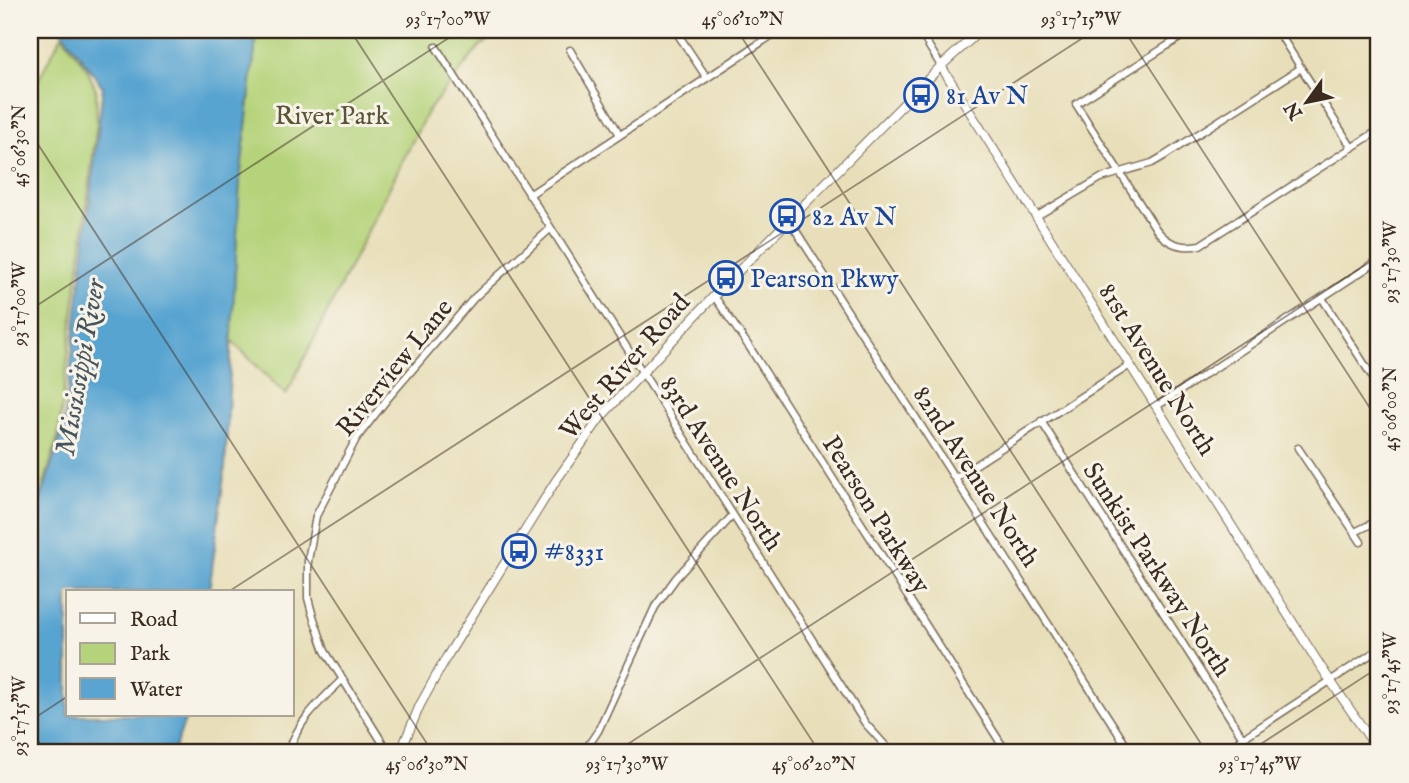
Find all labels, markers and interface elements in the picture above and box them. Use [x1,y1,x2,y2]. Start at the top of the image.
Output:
text: 93°17'00"W [405,9,491,32]
text: 45°06'10"N [702,9,785,32]
text: 93°17'15"W [1040,9,1122,32]
north arrow [1272,66,1342,136]
bus stop icon: 81 Av N [902,76,940,114]
place label: 81 Av N [946,80,1028,113]
text: N [1280,96,1310,124]
park label: River Park [275,100,390,133]
text: 45°06'30"N [9,104,32,187]
bus stop icon: 82 Av N [768,197,806,235]
place label: 82 Av N [812,201,897,234]
text: 93°17'30"W [1380,220,1403,304]
bus stop icon: Pearson Pkwy [707,259,745,297]
text: 93°17'00"W [9,261,32,347]
place label: Pearson Pkwy [750,263,899,296]
water label: Mississippi River [49,275,114,458]
street label: 81st Avenue North [1091,278,1223,462]
street label: West River Road [553,287,698,447]
street label: Riverview Lane [330,292,461,444]
text: 45°06'00"N [1380,366,1403,451]
street label: 83rd Avenue North [652,370,790,558]
street label: 82nd Avenue North [905,380,1047,574]
street label: Pearson Parkway [814,430,938,600]
street label: Sunkist Parkway North [1075,456,1238,683]
bus stop icon: #8331 [500,532,538,570]
place label: #8331 [544,536,604,569]
legend [66,590,294,716]
text: Road [130,607,178,634]
text: 93°17'45"W [1380,631,1403,715]
text: Park [130,641,171,668]
text: 93°17'15"W [9,675,32,757]
text: Water [130,677,183,704]
text: 45°06'30"N [386,754,469,777]
text: 93°17'30"W [585,754,669,777]
text: 45°06'20"N [772,754,857,777]
text: 93°17'45"W [1218,754,1302,777]

